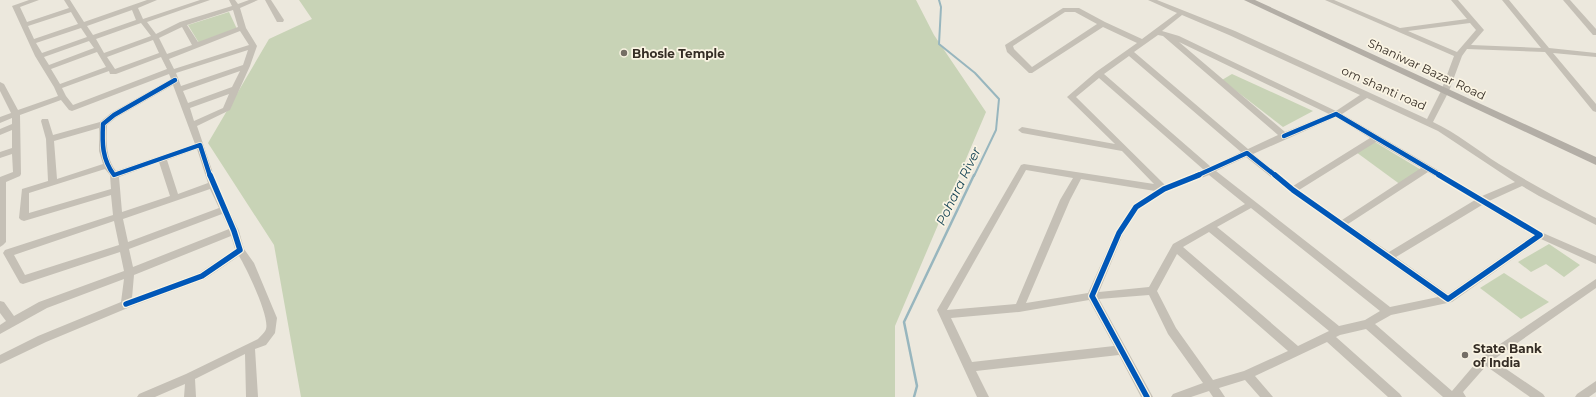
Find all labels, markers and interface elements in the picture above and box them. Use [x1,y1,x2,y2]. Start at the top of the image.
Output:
street label: Shaniwar Bazar Road [1366,35,1488,103]
place label: Bhosle Temple [632,46,725,61]
marker: Bhosle Temple [619,48,629,58]
street label: om shanti road [1339,63,1429,113]
water label: Pohara River [932,144,984,228]
place label: State Bank of India [1473,341,1542,370]
marker: State Bank of India [1460,350,1470,360]

